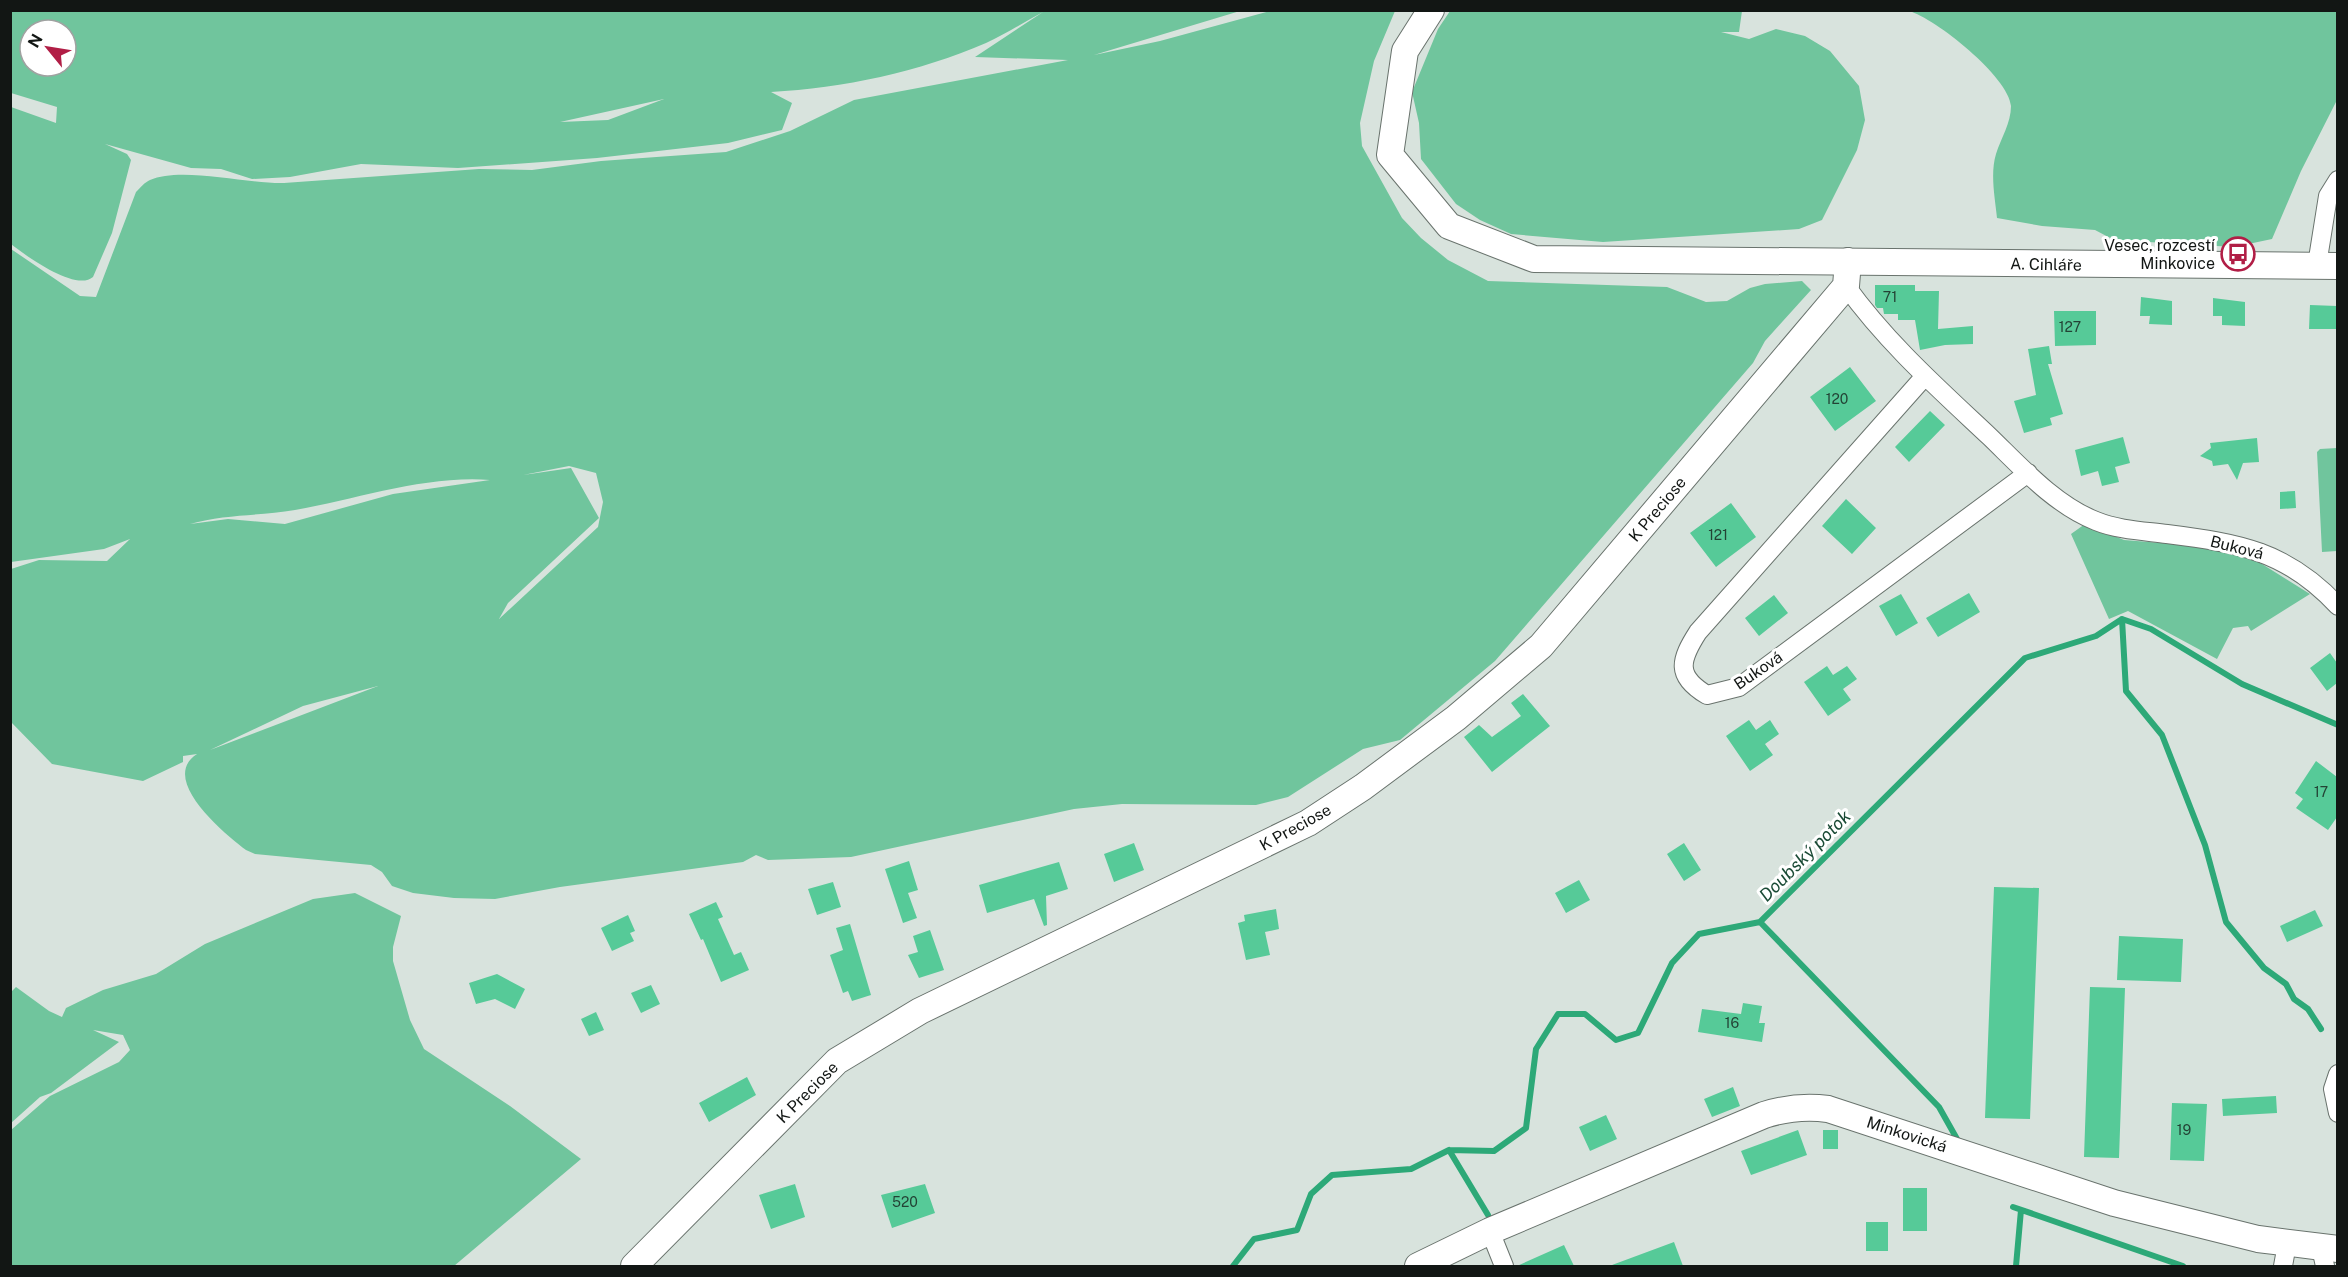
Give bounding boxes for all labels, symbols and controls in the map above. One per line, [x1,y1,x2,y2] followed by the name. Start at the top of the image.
[18,18,78,78] north arrow
[24,31,47,51] text: N
[2104,236,2216,273] place label: Vesec, rozcestí Minkovice
[2220,236,2256,272] bus stop icon: Vesec, rozcestí Minkovice
[2010,254,2082,275] street label: A. Cihláře
[1883,289,1897,305] house number: 71
[2059,319,2081,335] house number: 127
[1826,391,1848,407] house number: 120
[1625,473,1690,546] street label: K Preciose
[1708,527,1728,543] house number: 121
[2208,532,2266,563] street label: Buková
[1730,647,1786,693] street label: Buková
[2314,784,2328,800] house number: 17
[1256,800,1334,855] street label: K Preciose
[1755,805,1855,906] water label: Doubský potok
[1725,1015,1739,1031] house number: 16
[773,1058,842,1127] street label: K Preciose
[1864,1113,1949,1156] street label: Minkovická
[2177,1122,2191,1138] house number: 19
[892,1194,918,1210] house number: 520

